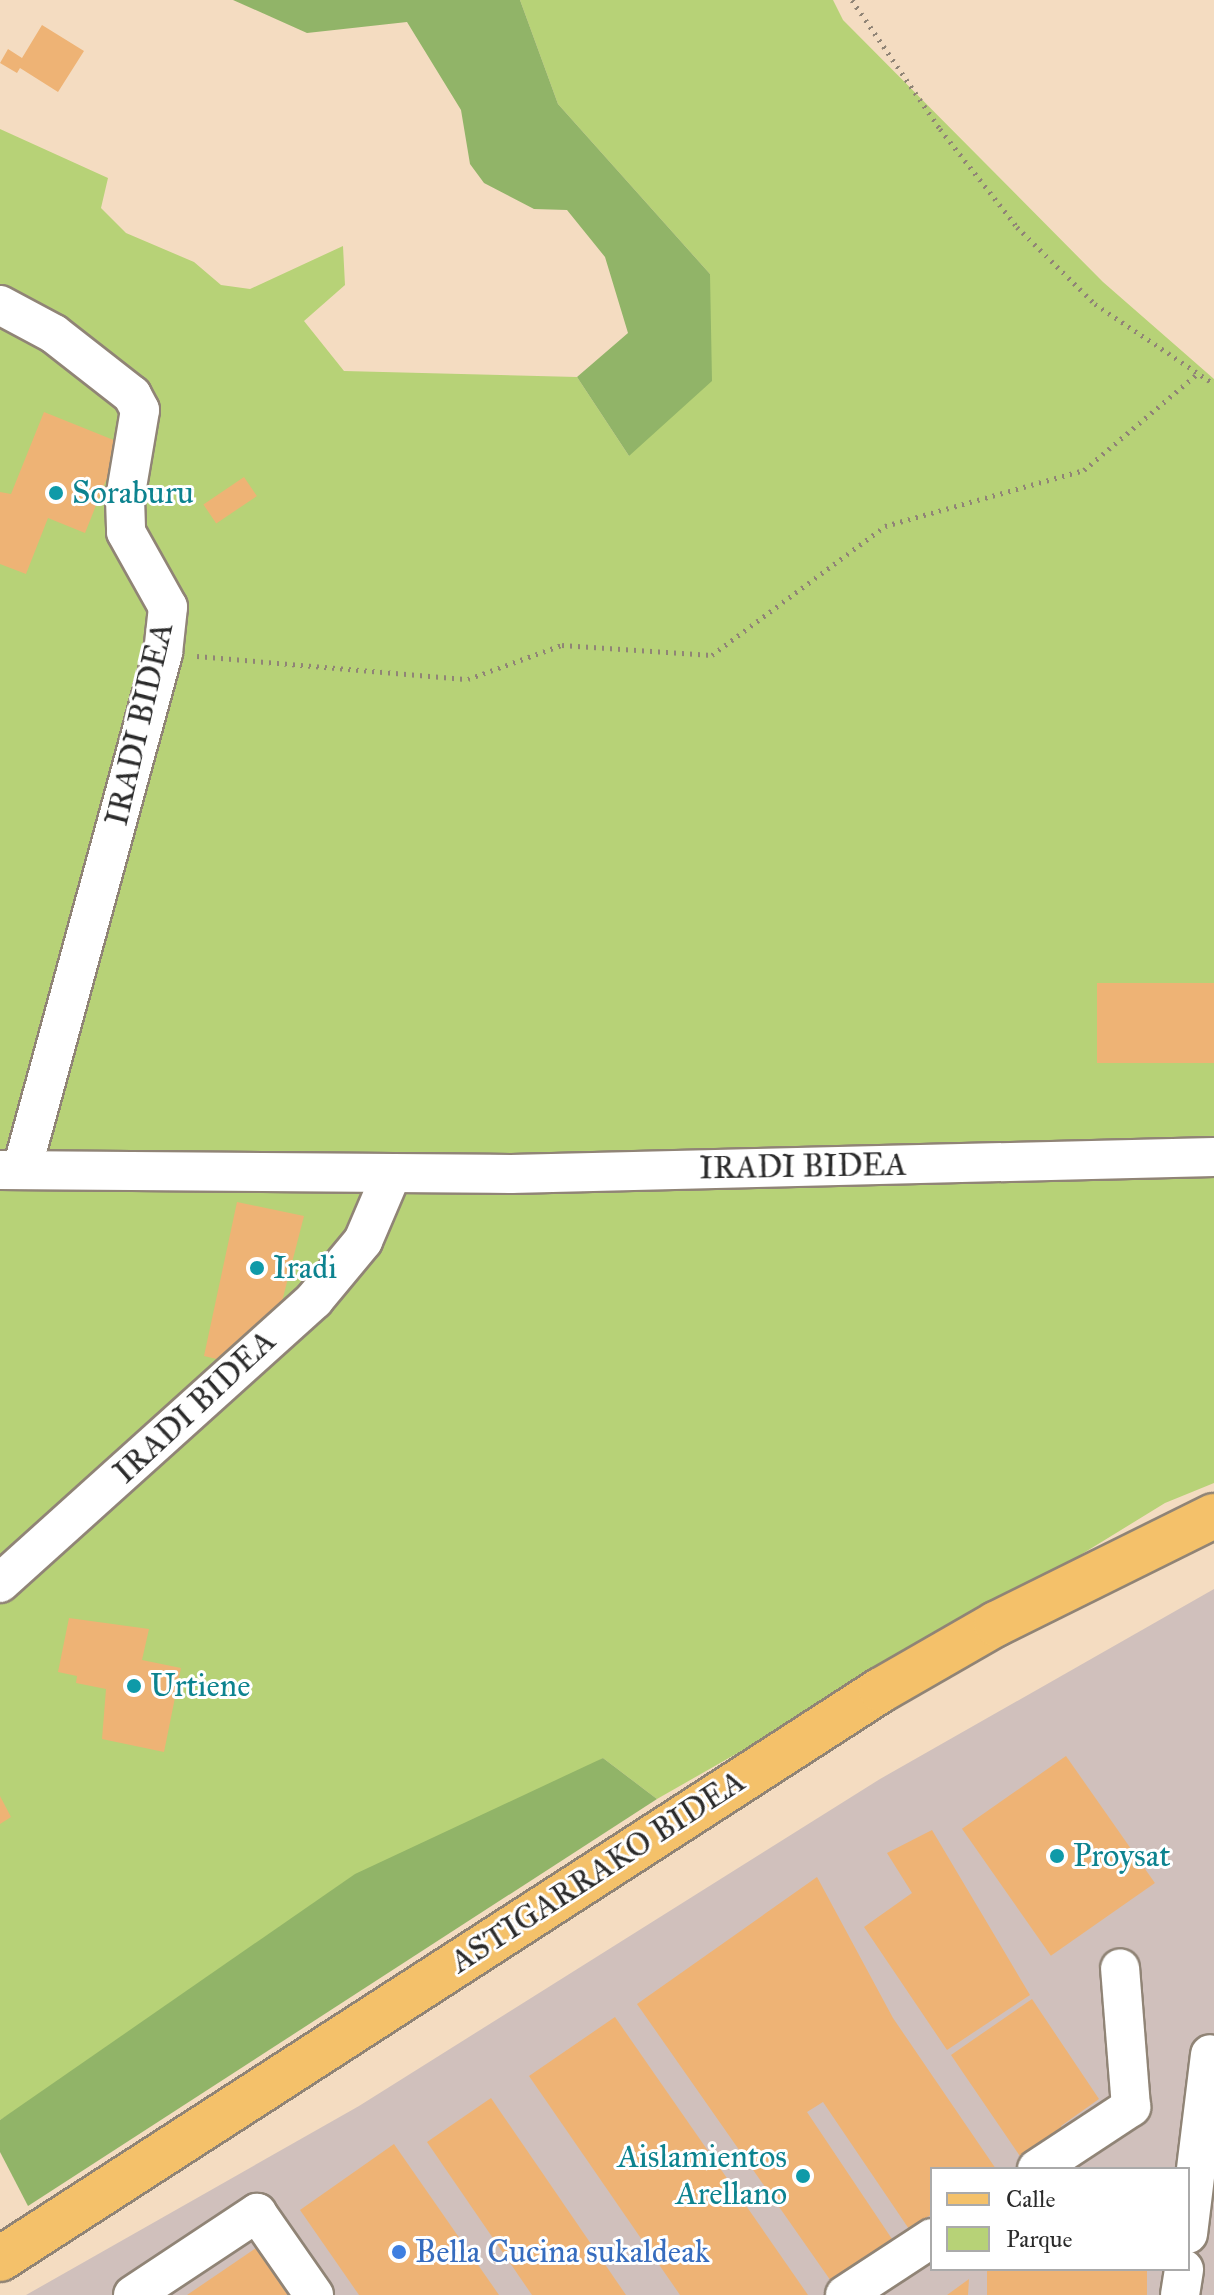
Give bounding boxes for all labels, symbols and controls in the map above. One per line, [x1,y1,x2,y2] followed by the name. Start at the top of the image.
[72,474,194,512] place label: Soraburu
[47,484,65,502] marker: Soraburu
[98,619,182,829] street label: IRADI BIDEA
[699,1146,907,1188] street label: IRADI BIDEA
[273,1249,337,1287] place label: Iradi
[248,1259,266,1277] marker: Iradi
[106,1322,284,1492] street label: IRADI BIDEA
[150,1667,250,1705] place label: Urtiene
[125,1677,143,1695] marker: Urtiene
[443,1762,753,1982] street label: ASTIGARRAKO BIDEA
[1073,1837,1171,1875] place label: Proysat
[1048,1847,1066,1865] marker: Proysat
[617,2139,787,2214] place label: Aislamientos Arellano
[794,2167,812,2185] marker: Aislamientos Arellano
[930,2167,1190,2271] legend
[1006,2184,1055,2214] text: Calle
[1006,2224,1073,2254] text: Parque
[415,2233,710,2271] place label: Bella Cucina sukaldeak
[390,2243,408,2261] marker: Bella Cucina sukaldeak

